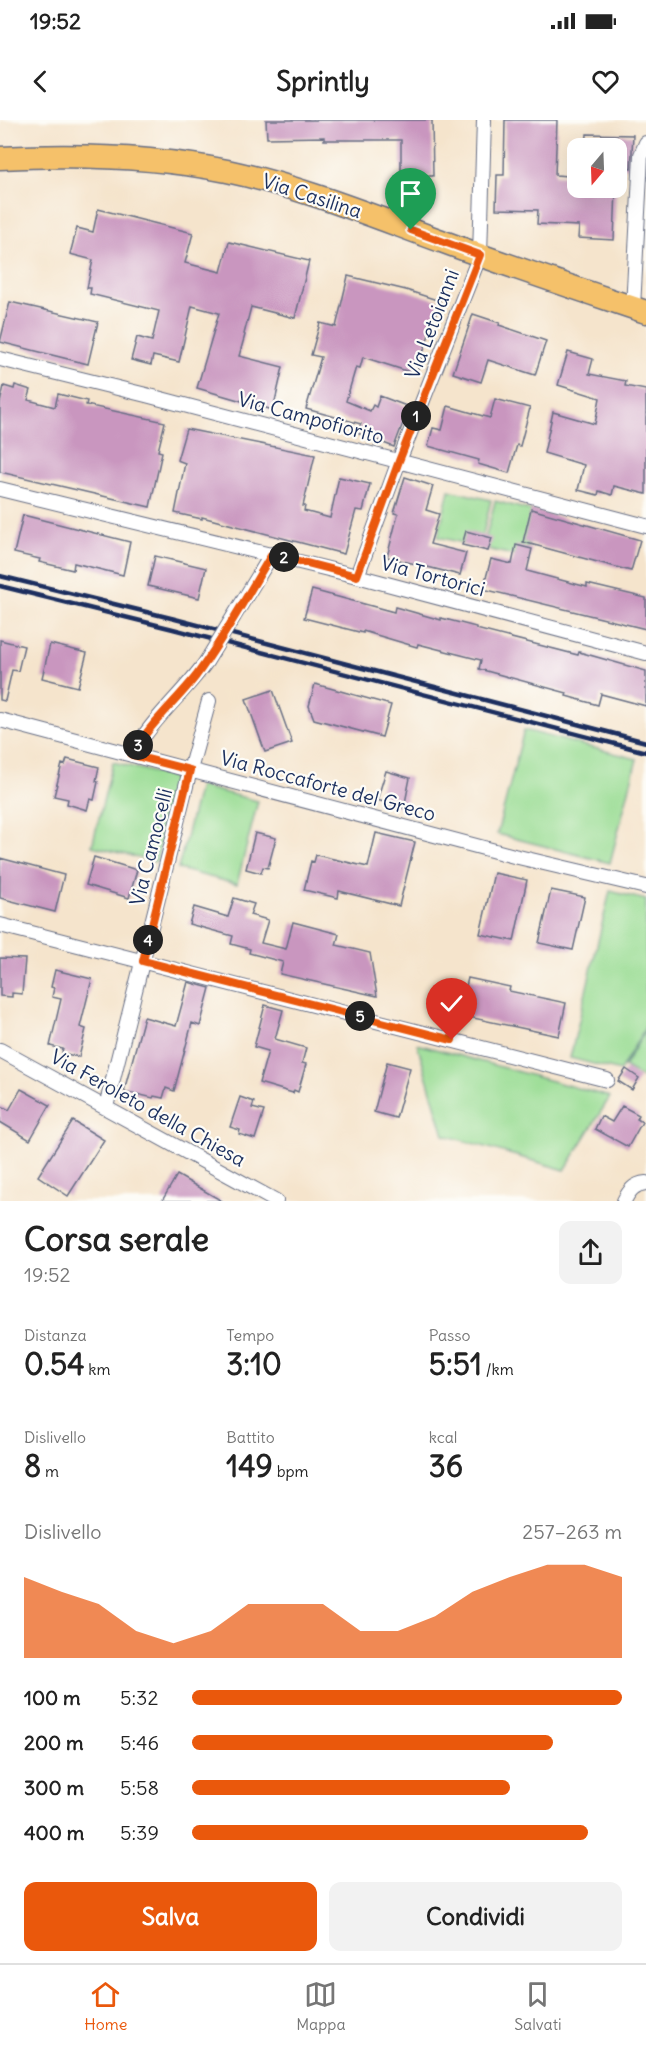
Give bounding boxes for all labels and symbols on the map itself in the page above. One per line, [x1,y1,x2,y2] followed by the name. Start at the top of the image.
[567,138,627,198] north arrow
[259,168,365,223] street label: Via Casilina
[385,168,436,230] pin
[399,265,464,382] street label: Via Letoianni
[235,386,387,449] street label: Via Campofiorito
[401,401,431,431] pin: 1
[269,542,299,572] pin: 2
[378,550,488,601] street label: Via Tortorici
[123,730,153,760] pin: 3
[218,745,439,826] street label: Via Roccaforte del Greco
[124,785,177,908] street label: Via Camocelli
[133,925,163,955] pin: 4
[426,978,477,1040] pin
[345,1001,375,1031] pin: 5
[46,1043,250,1172] street label: Via Feroleto della Chiesa

